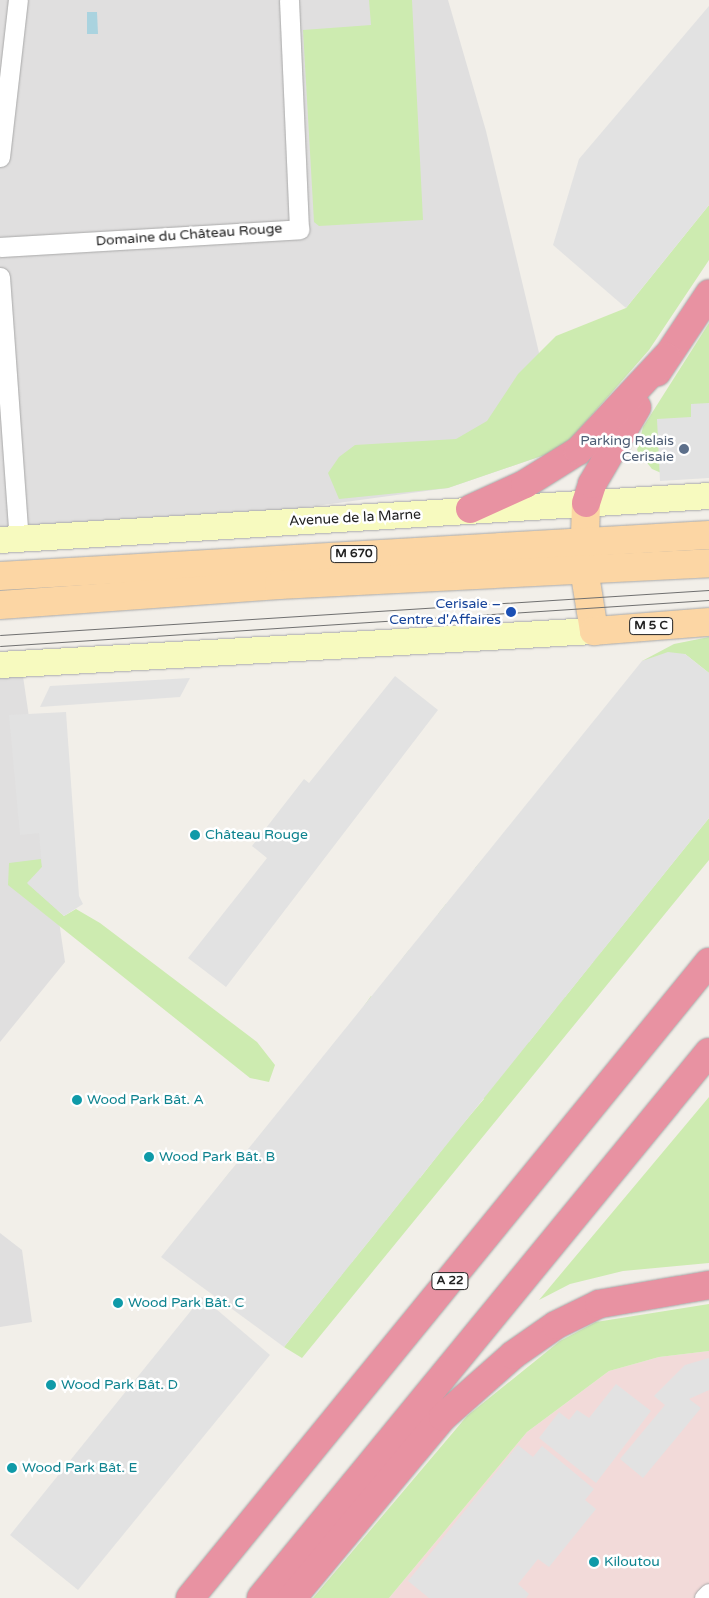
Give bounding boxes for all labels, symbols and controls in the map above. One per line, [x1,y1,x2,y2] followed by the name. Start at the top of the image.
[95,220,283,250] street label: Domaine du Château Rouge
[580,433,674,466] place label: Parking Relais Cerisaie
[678,443,690,455] marker: Parking Relais Cerisaie
[288,506,422,530] street label: Avenue de la Marne
[330,544,378,564] road number: M 670
[389,596,501,628] place label: Cerisaie – Centre d'Affaires
[505,606,517,618] marker: Cerisaie – Centre d'Affaires
[628,616,674,636] road number: M 5 C
[205,827,308,843] place label: Château Rouge
[189,829,201,841] marker: Château Rouge
[87,1092,204,1108] place label: Wood Park Bât. A
[71,1094,83,1106] marker: Wood Park Bât. A
[159,1149,275,1165] place label: Wood Park Bât. B
[143,1151,155,1163] marker: Wood Park Bât. B
[431,1272,469,1290] road number: A 22
[128,1295,244,1311] place label: Wood Park Bât. C
[112,1297,124,1309] marker: Wood Park Bât. C
[61,1377,178,1393] place label: Wood Park Bât. D
[45,1379,57,1391] marker: Wood Park Bât. D
[22,1460,138,1476] place label: Wood Park Bât. E
[6,1462,18,1474] marker: Wood Park Bât. E
[604,1554,660,1570] place label: Kiloutou
[588,1556,600,1568] marker: Kiloutou

